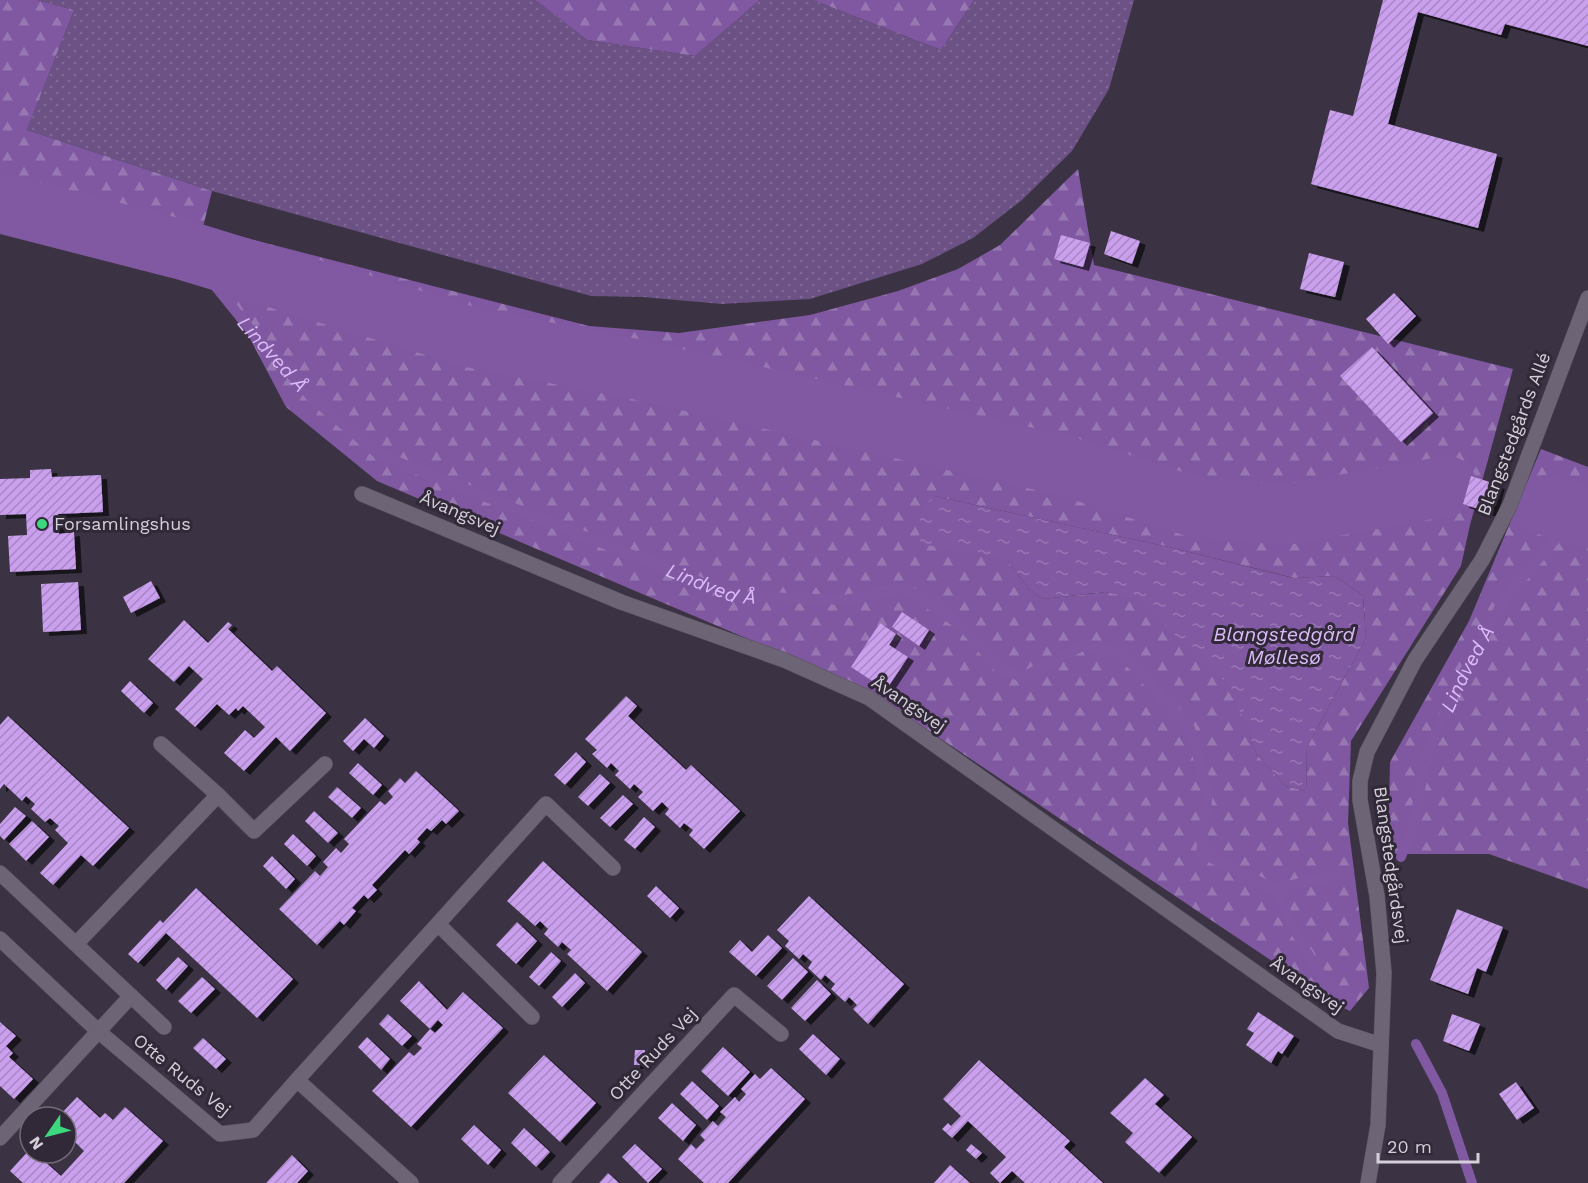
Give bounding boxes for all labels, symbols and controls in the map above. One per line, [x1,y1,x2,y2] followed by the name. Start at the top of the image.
[232,311,313,397] water label: Lindved Å
[1473,349,1554,518] street label: Blangstedgårds Allé
[417,486,503,539] street label: Åvangsvej
[54,513,191,534] place label: Forsamlingshus
[35,517,49,531] marker: Forsamlingshus
[663,558,757,609] water label: Lindved Å
[1435,621,1499,716] water label: Lindved Å
[1213,622,1355,669] water label: Blangstedgård Møllesø
[868,671,950,736] street label: Åvangsvej
[1370,785,1413,945] street label: Blangstedgårdsvej
[1266,952,1348,1018] street label: Åvangsvej
[604,1003,701,1104] street label: Otte Ruds Vej
[129,1029,235,1120] street label: Otte Ruds Vej
[18,1105,78,1165] north arrow
[1378,1126,1478,1164] scale bar
[25,1133,47,1154] text: N
[1387,1136,1432,1157] text: 20 m

